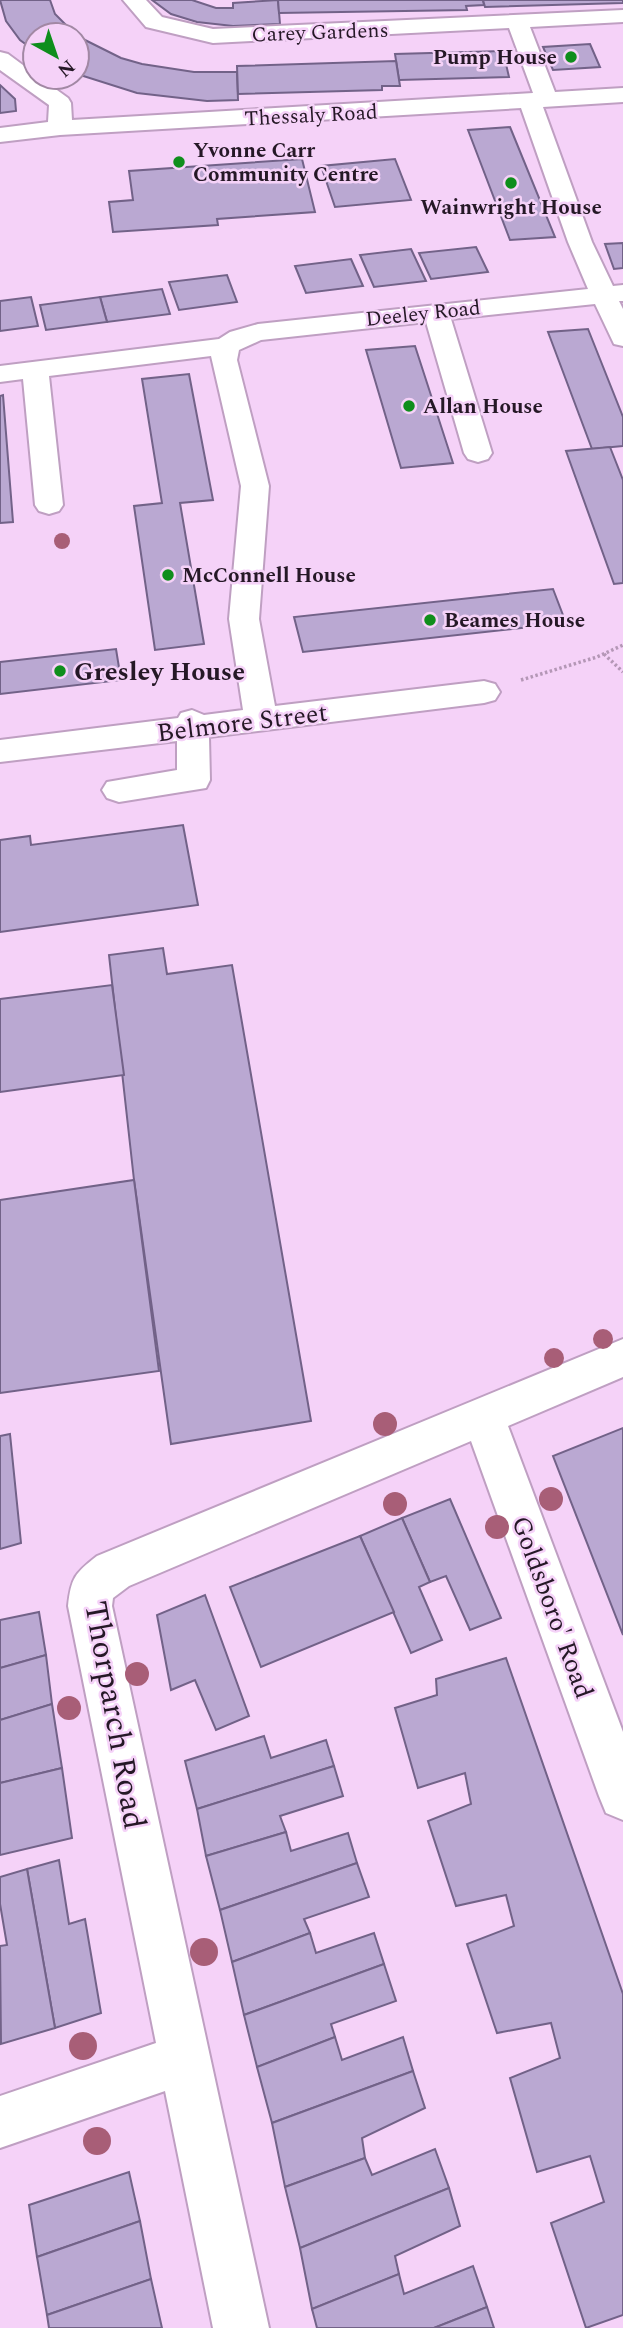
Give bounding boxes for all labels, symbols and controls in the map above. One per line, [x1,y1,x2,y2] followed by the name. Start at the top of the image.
[251,15,389,51] street label: Carey Gardens
[21,21,91,91] north arrow
[433,42,557,74] place label: Pump House
[563,49,579,65] marker: Pump House
[51,52,81,84] text: N
[244,97,379,135] street label: Thessaly Road
[193,135,379,191] place label: Yvonne Carr Community Centre
[171,154,187,170] marker: Yvonne Carr Community Centre
[503,175,519,191] marker: Wainwright House
[420,192,602,224] place label: Wainwright House
[364,292,482,336] street label: Deeley Road
[423,391,543,423] place label: Allan House
[401,398,417,414] marker: Allan House
[182,560,356,592] place label: McConnell House
[160,567,176,583] marker: McConnell House
[444,605,585,637] place label: Beames House
[422,612,438,628] marker: Beames House
[74,652,245,692] place label: Gresley House
[52,663,68,679] marker: Gresley House
[155,693,330,753] street label: Belmore Street
[500,1510,604,1704] street label: Goldsboro' Road
[70,1597,159,1833] street label: Thorparch Road

